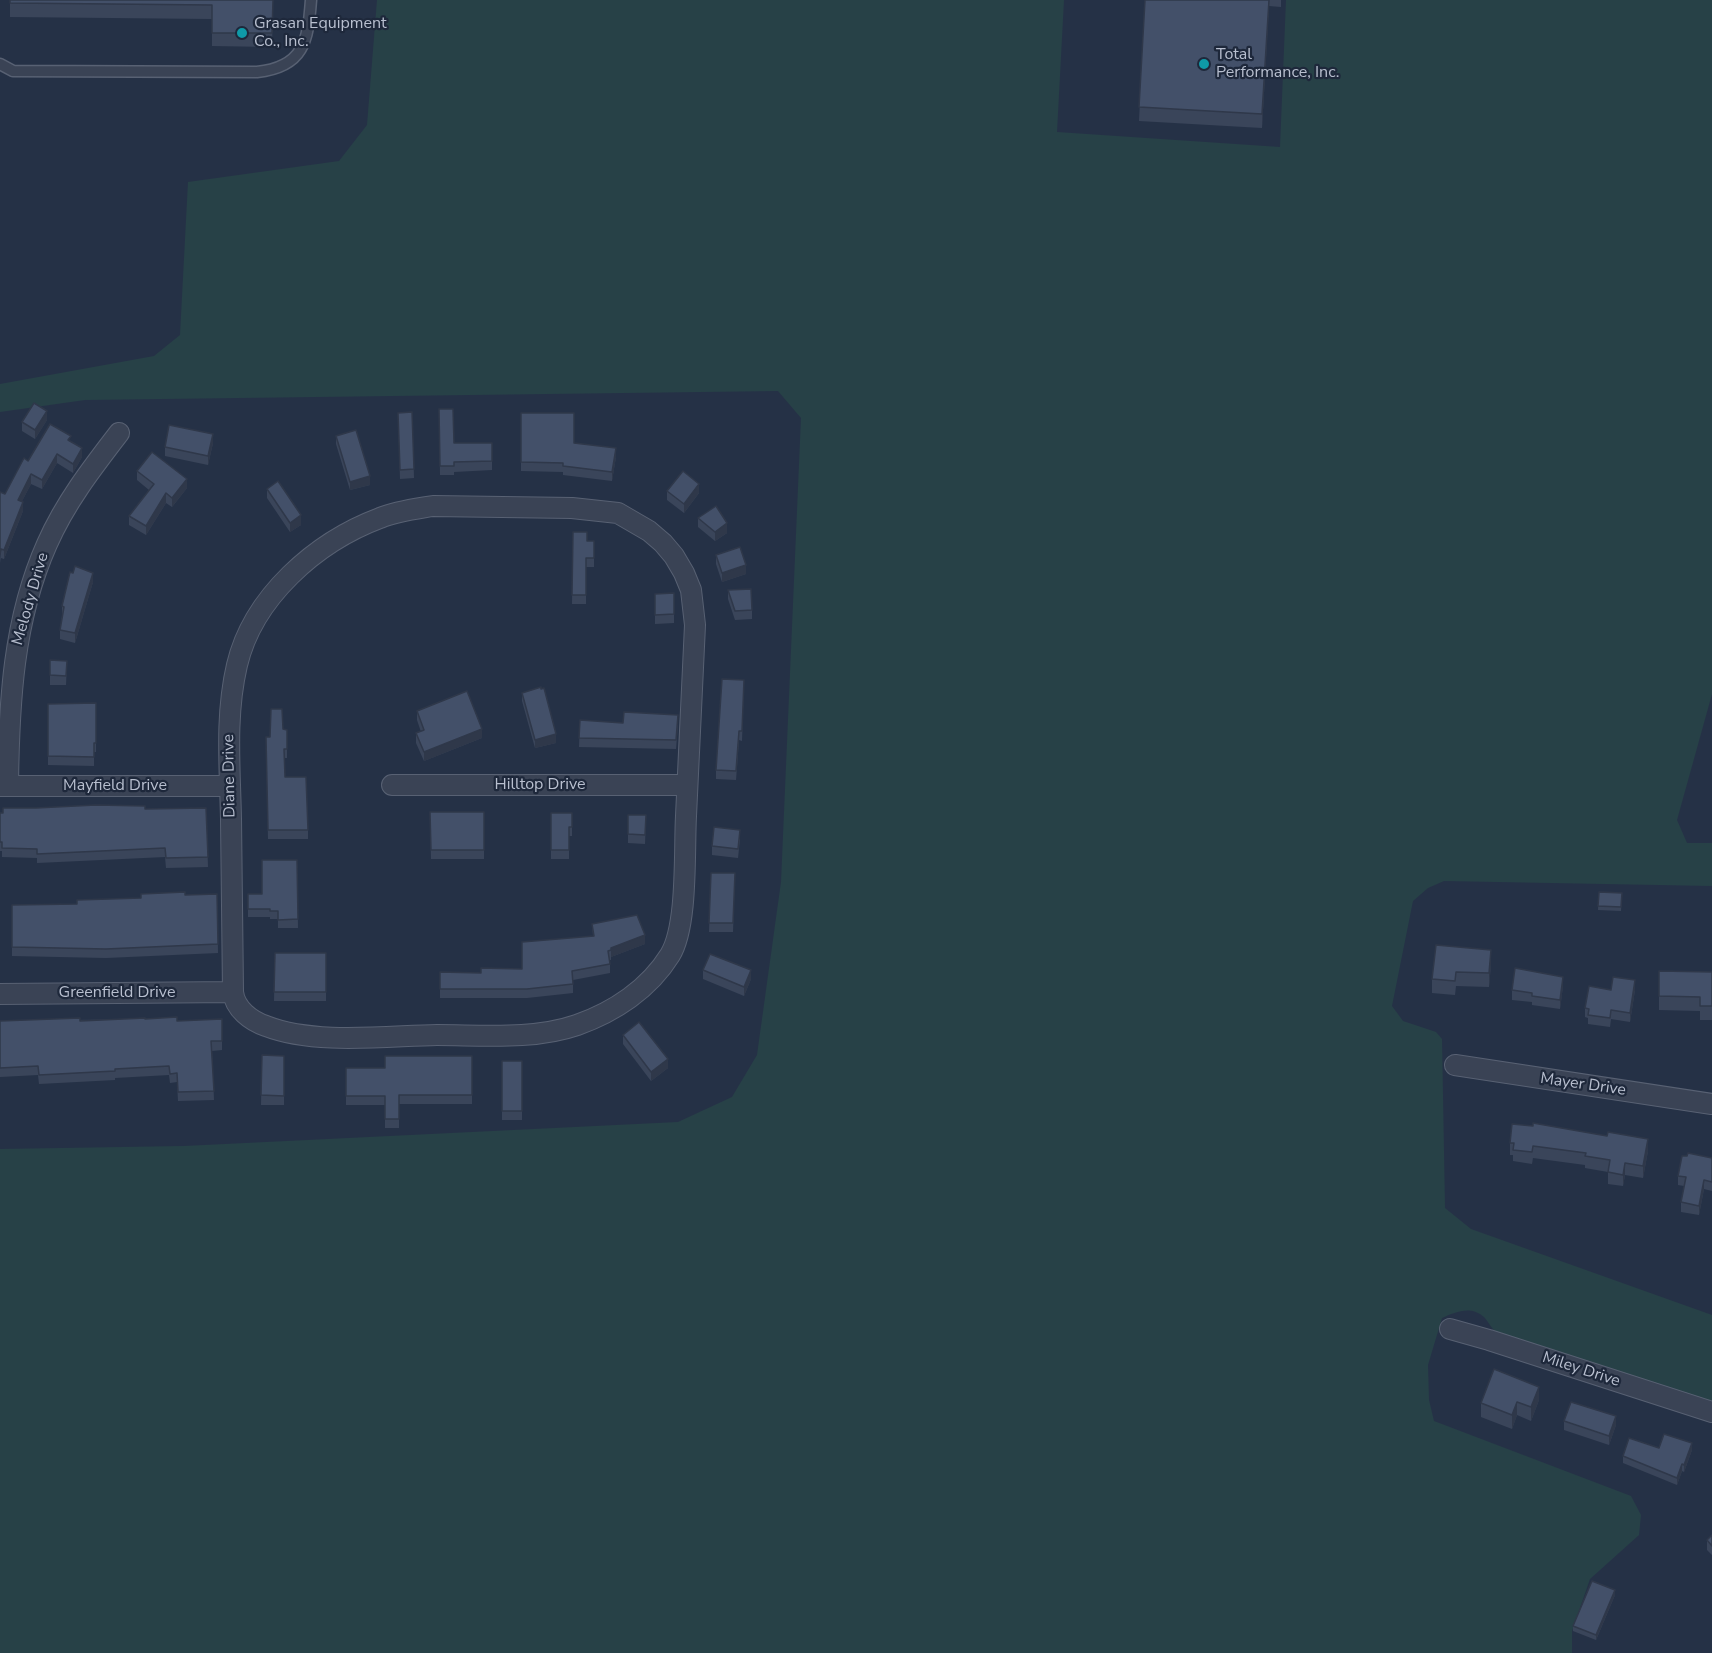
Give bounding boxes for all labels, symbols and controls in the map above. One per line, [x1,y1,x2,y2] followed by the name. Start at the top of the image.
[254,14,387,52] place label: Grasan Equipment Co., Inc.
[235,26,249,40] marker: Grasan Equipment Co., Inc.
[1216,45,1339,83] place label: Total Performance, Inc.
[1197,57,1211,71] marker: Total Performance, Inc.
[9,551,53,647] street label: Melody Drive
[220,734,240,818] street label: Diane Drive
[494,775,586,795] street label: Hilltop Drive
[63,776,167,796] street label: Mayfield Drive
[59,983,175,1003] street label: Greenfield Drive
[1539,1069,1627,1101] street label: Mayer Drive
[1540,1348,1622,1392] street label: Miley Drive

